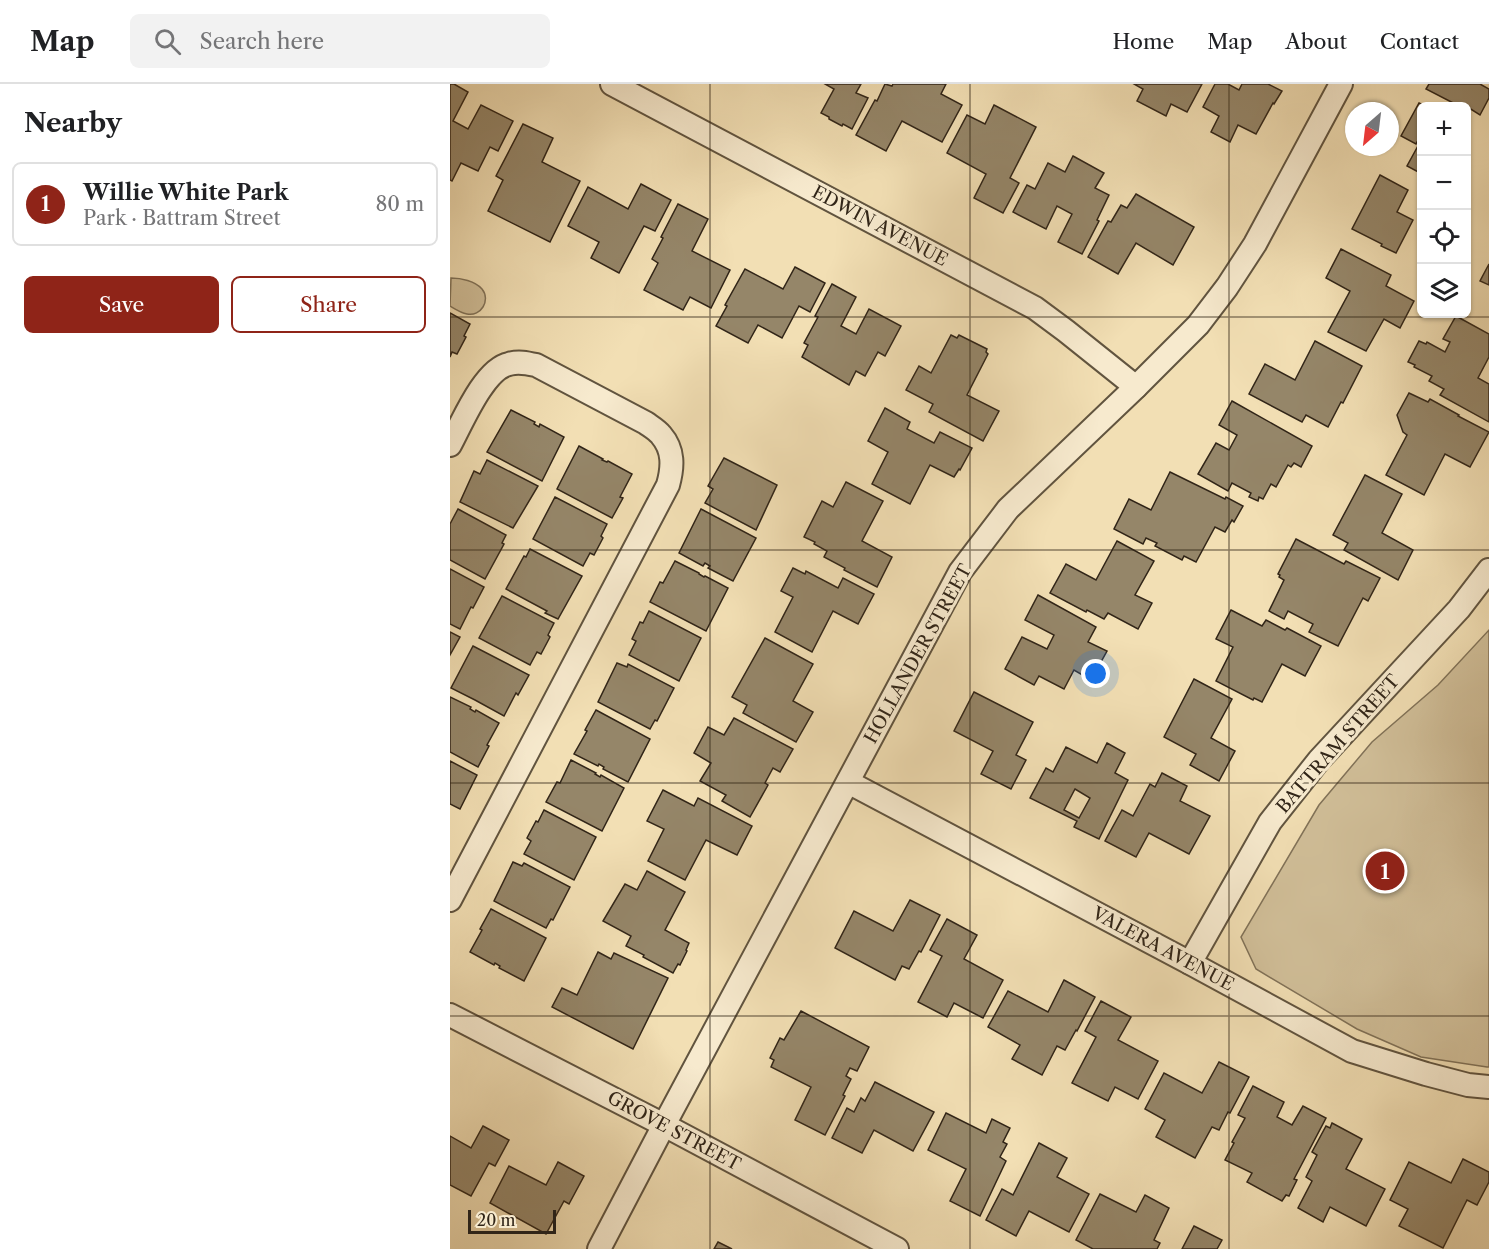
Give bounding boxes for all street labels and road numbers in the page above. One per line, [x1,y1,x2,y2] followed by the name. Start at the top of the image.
[809,181,951,271] street label: EDWIN AVENUE
[860,560,977,747] street label: HOLLANDER STREET
[1272,670,1404,818] street label: BATTRAM STREET
[1087,902,1238,996] street label: VALERA AVENUE
[604,1087,745,1176] street label: GROVE STREET

